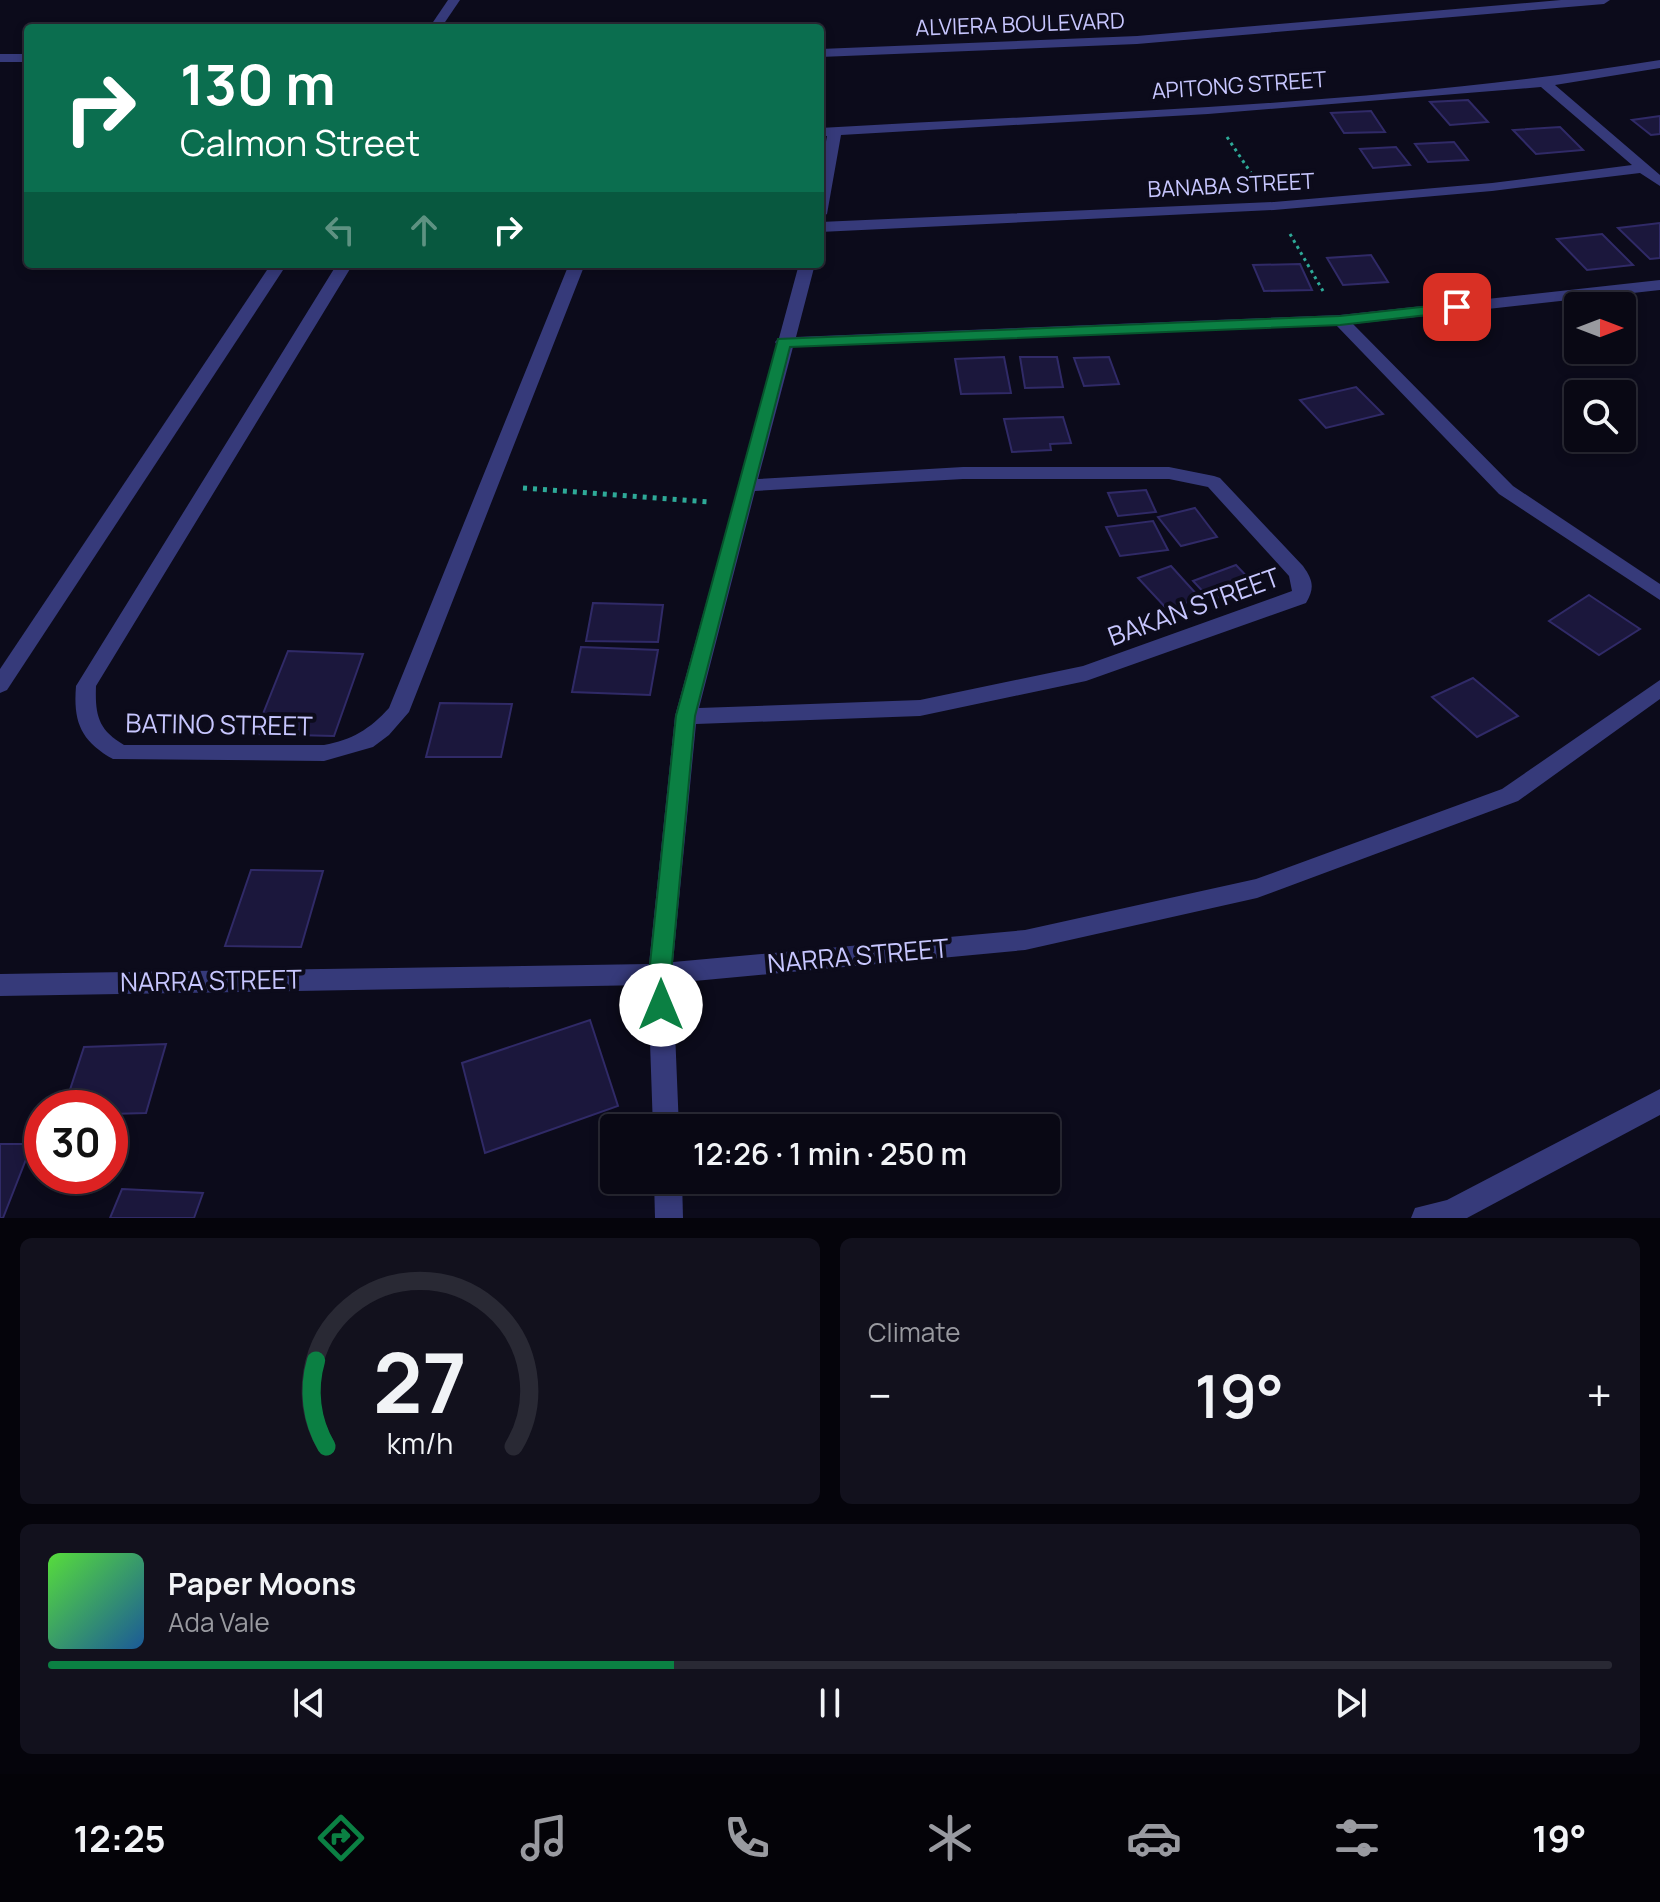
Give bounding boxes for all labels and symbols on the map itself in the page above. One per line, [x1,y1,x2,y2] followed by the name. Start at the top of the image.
[915,5,1125,43] street label: ALVIERA BOULEVARD
[1151,64,1327,106] street label: APITONG STREET
[1147,166,1315,204] street label: BANABA STREET
[1423,273,1491,341] pin
[1564,292,1636,364] north arrow
[1103,558,1285,654] street label: BAKAN STREET
[125,704,313,744] street label: BATINO STREET
[766,929,951,981] street label: NARRA STREET
[120,960,303,1000] street label: NARRA STREET
[619,963,703,1047] position arrow
[24,1090,128,1194] speed limit sign: 30

